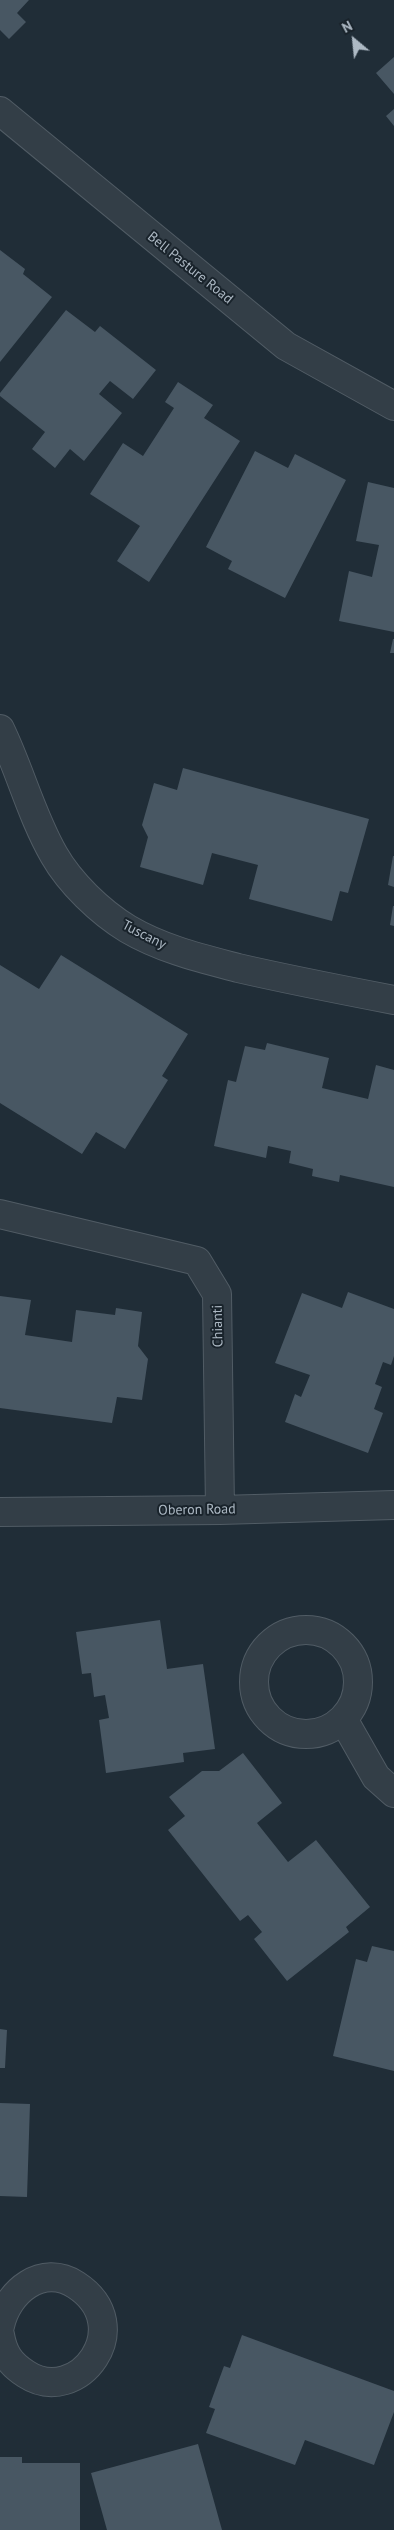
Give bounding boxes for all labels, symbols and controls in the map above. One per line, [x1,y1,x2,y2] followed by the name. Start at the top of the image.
[329,15,379,65] north arrow
[339,17,355,37] text: N
[144,228,236,308] street label: Bell Pasture Road
[119,917,169,953] street label: Tuscany
[209,1305,227,1347] street label: Chianti
[158,1501,236,1519] street label: Oberon Road

